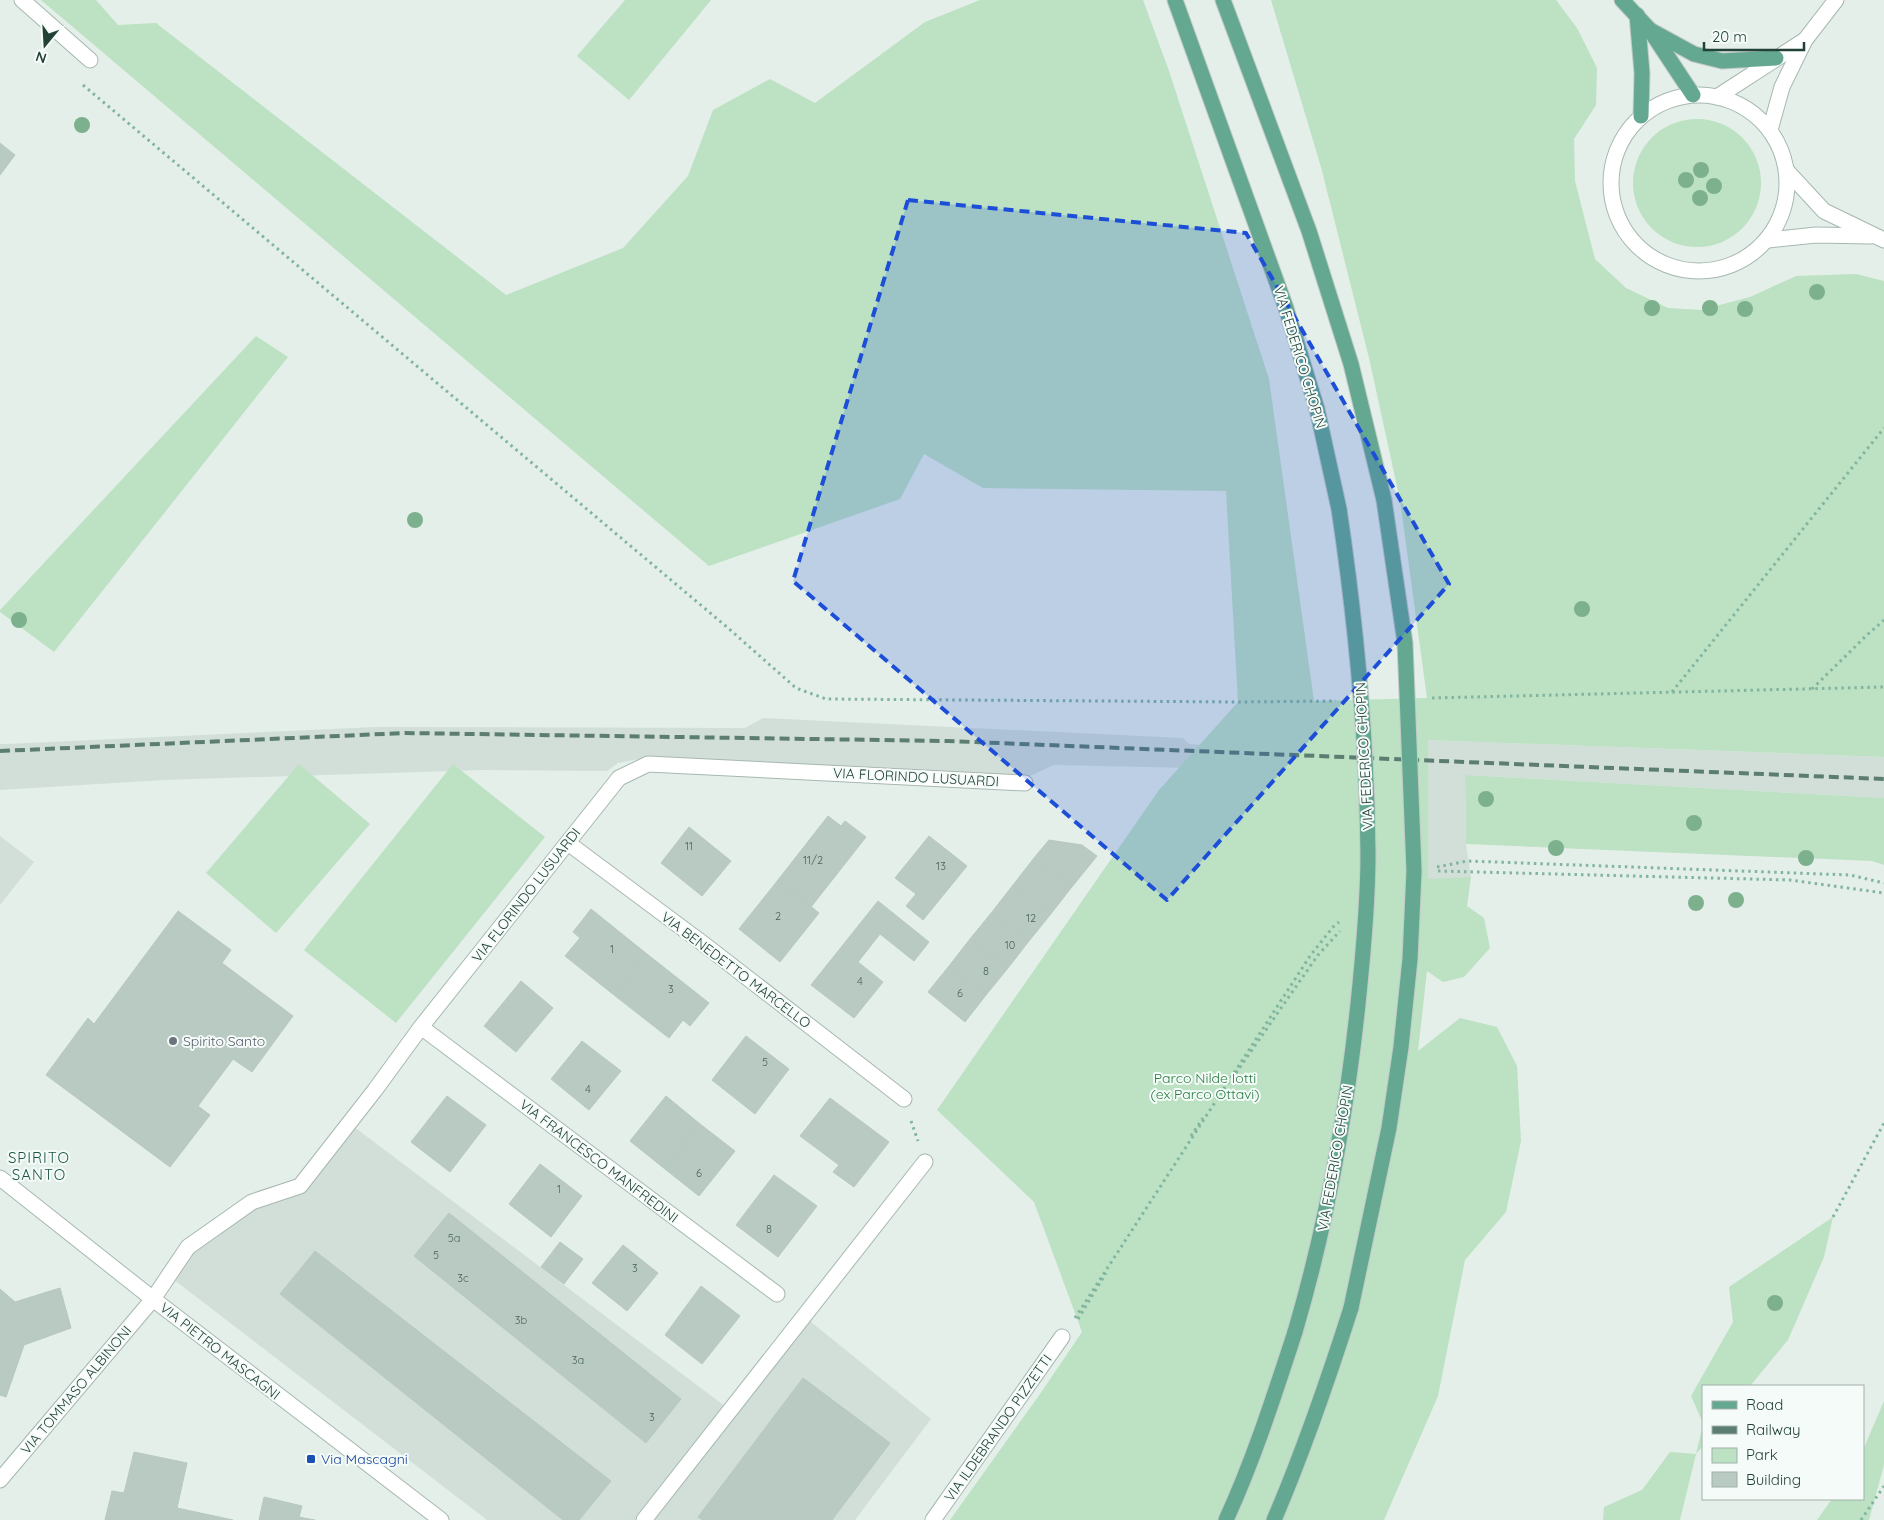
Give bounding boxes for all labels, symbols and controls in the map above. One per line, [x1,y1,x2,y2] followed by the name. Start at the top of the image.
[20,20,70,70] north arrow
[1704,20,1804,52] scale bar
[1712,27,1747,46] text: 20 m
[33,47,49,68] text: N
[1270,284,1330,430] street label: VIA FEDERICO CHOPIN
[1351,682,1377,830] street label: VIA FEDERICO CHOPIN
[833,764,999,790] street label: VIA FLORINDO LUSUARDI
[468,824,584,966] street label: VIA FLORINDO LUSUARDI
[685,839,693,853] house number: 11
[803,853,823,867] house number: 11/2
[936,859,946,873] house number: 13
[658,908,815,1032] street label: VIA BENEDETTO MARCELLO
[775,909,781,923] house number: 2
[1026,911,1036,925] house number: 12
[1005,938,1015,952] house number: 10
[610,942,614,956] house number: 1
[983,964,989,978] house number: 8
[857,974,863,988] house number: 4
[668,982,674,996] house number: 3
[957,986,963,1000] house number: 6
[183,1032,265,1050] place label: Spirito Santo
[167,1035,179,1047] marker: Spirito Santo
[762,1055,768,1069] house number: 5
[1150,1069,1260,1103] park label: Parco Nilde Iotti (ex Parco Ottavi)
[585,1082,591,1096] house number: 4
[1313,1083,1357,1233] street label: VIA FEDERICO CHOPIN
[516,1095,682,1227] street label: VIA FRANCESCO MANFREDINI
[8,1148,70,1184] district label: SPIRITO SANTO
[696,1166,702,1180] house number: 6
[557,1182,561,1196] house number: 1
[766,1222,772,1236] house number: 8
[448,1231,460,1245] house number: 5a
[433,1248,439,1262] house number: 5
[632,1261,638,1275] house number: 3
[457,1271,469,1285] house number: 3c
[156,1298,284,1404] street label: VIA PIETRO MASCAGNI
[515,1313,528,1327] house number: 3b
[17,1322,135,1458] street label: VIA TOMMASO ALBINONI
[940,1351,1056,1505] street label: VIA ILDEBRANDO PIZZETTI
[572,1353,584,1367] house number: 3a
[1702,1385,1864,1500] legend
[1746,1395,1783,1414] text: Road
[649,1410,655,1424] house number: 3
[1746,1420,1801,1439] text: Railway
[1746,1445,1778,1464] text: Park
[321,1450,408,1468] place label: Via Mascagni
[305,1453,317,1465] marker: Via Mascagni
[1746,1470,1801,1489] text: Building

